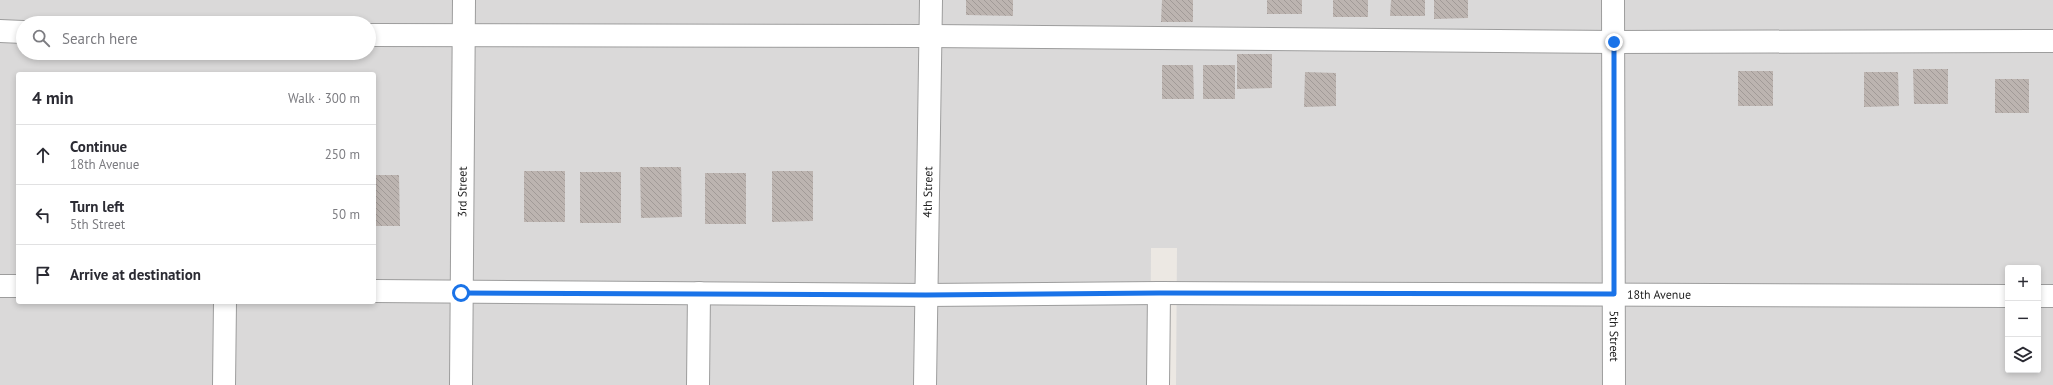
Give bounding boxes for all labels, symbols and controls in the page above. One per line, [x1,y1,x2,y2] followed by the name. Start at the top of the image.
[16,16,376,60] search box
[30,27,52,49] icon: search
[62,29,138,48] text: Search here
[1605,33,1623,51] route end
[32,87,73,109] text: 4 min
[288,90,360,107] text: Walk · 300 m
[70,137,127,156] text: Continue
[32,144,54,166] icon: ahead
[325,146,360,163] text: 250 m
[70,156,139,173] text: 18th Avenue
[454,166,470,218] street label: 3rd Street
[920,166,935,218] street label: 4th Street
[70,197,124,216] text: Turn left
[32,204,54,226] icon: left
[332,206,360,223] text: 50 m
[70,216,125,233] text: 5th Street
[32,264,54,286] icon: arrive
[70,265,201,284] text: Arrive at destination
[2005,265,2041,373] map controls
[2005,265,2041,301] button: +
[452,284,470,302] route start
[1627,287,1691,302] street label: 18th Avenue
[2005,301,2041,337] button: −
[1607,310,1622,362] street label: 5th Street
[2005,337,2041,373] button: layers

